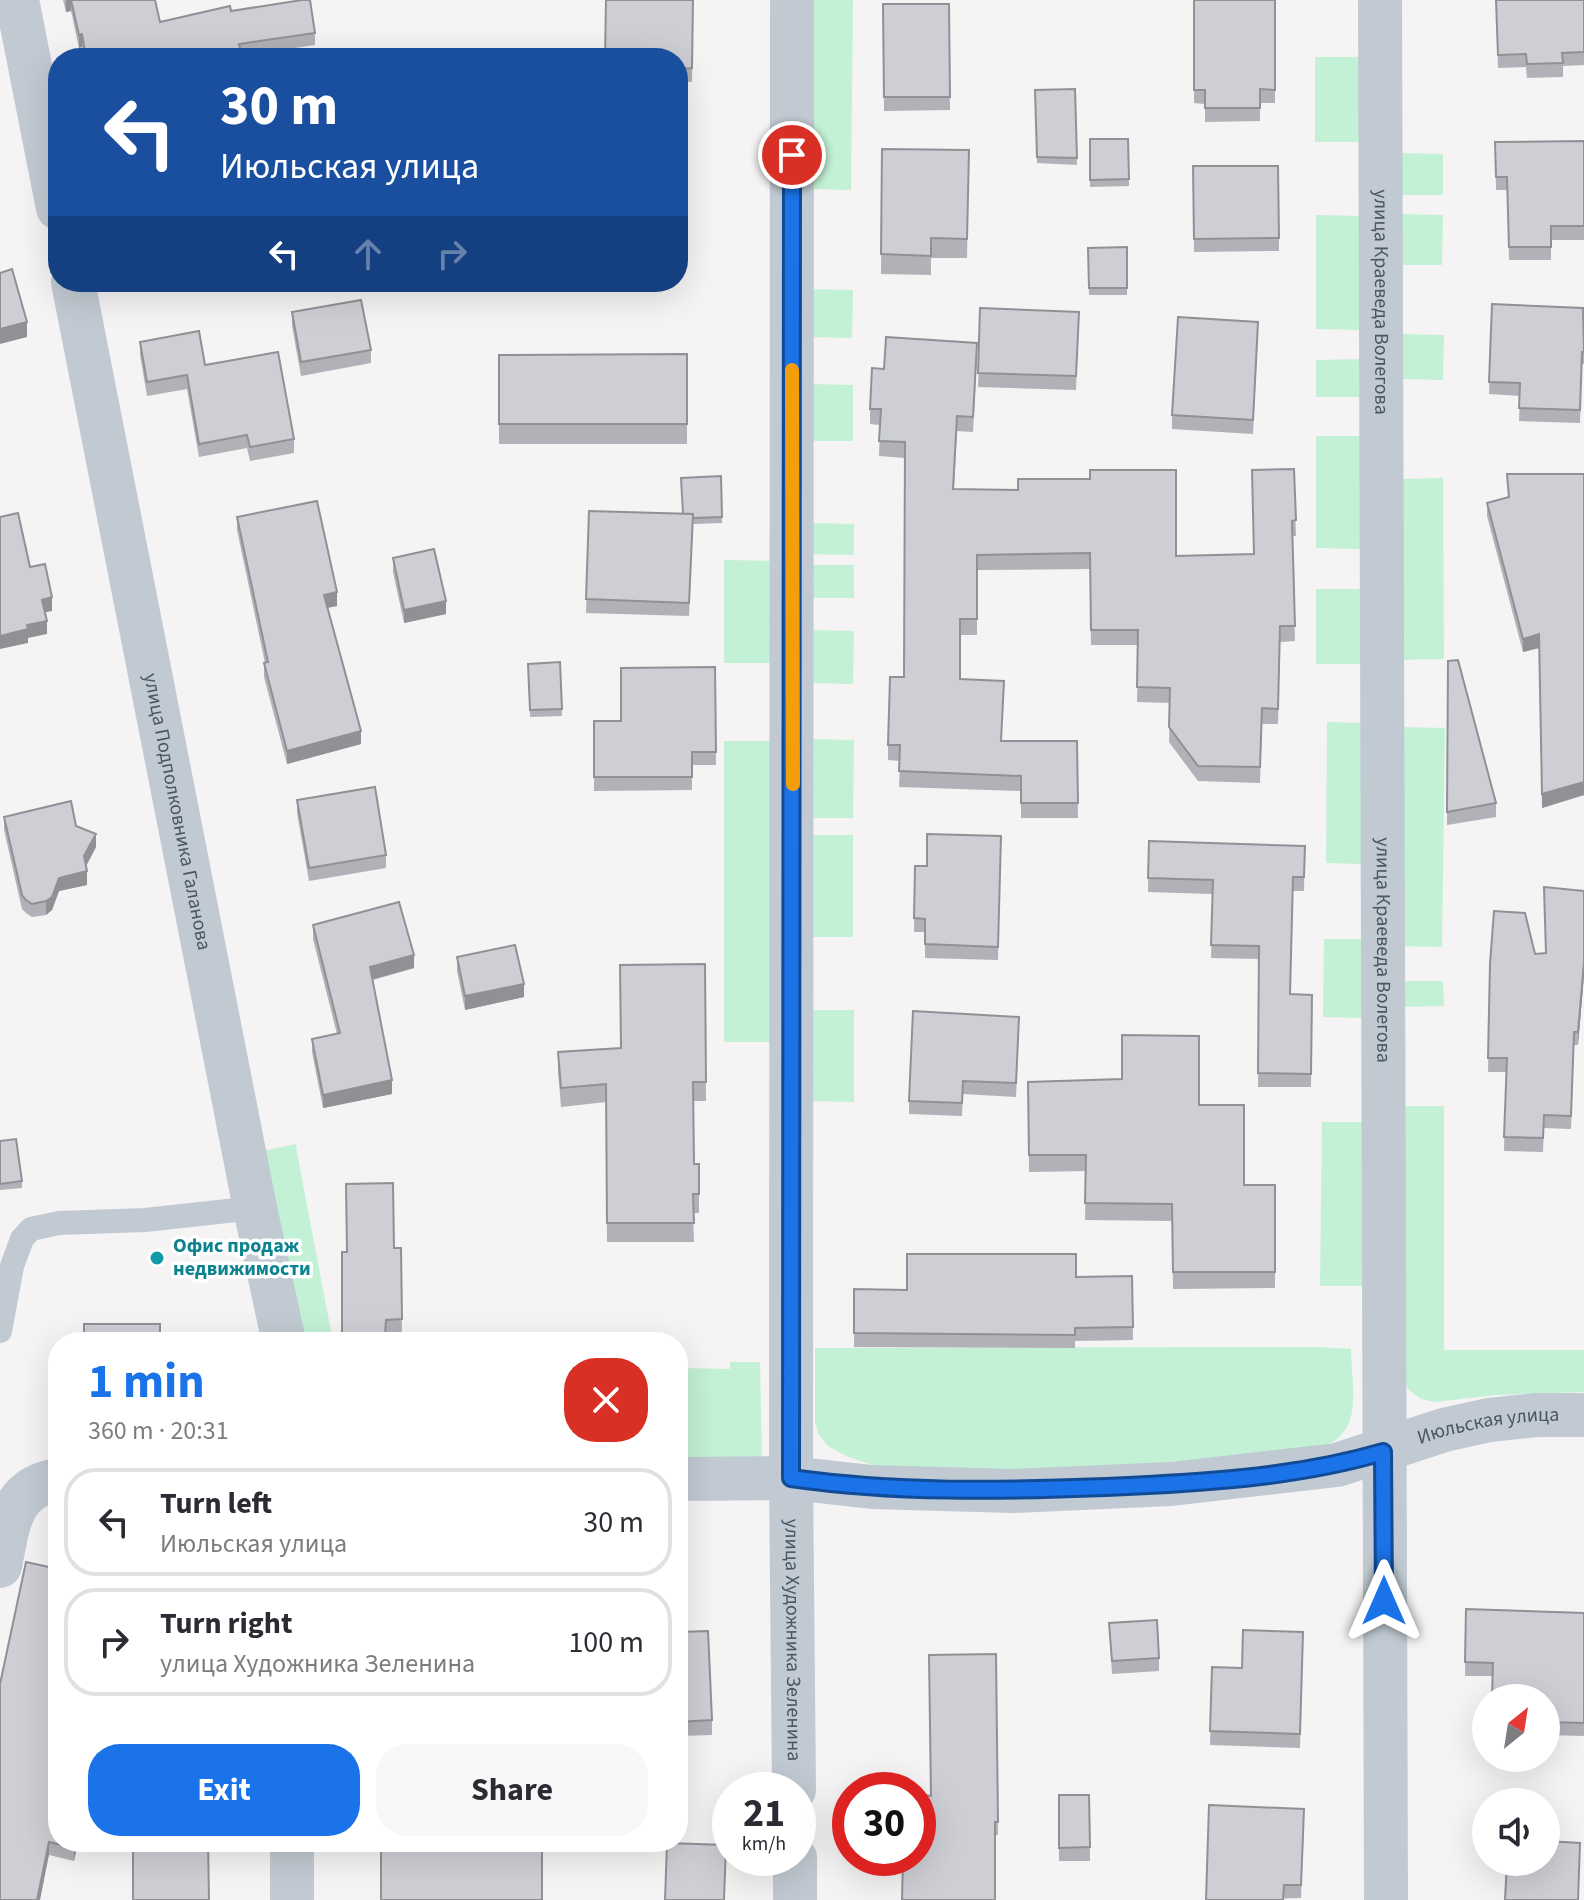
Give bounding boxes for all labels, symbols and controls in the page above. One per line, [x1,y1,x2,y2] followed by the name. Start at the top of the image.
[220,67,338,146] text: 30 m
[88,80,192,184] icon: left
[758,121,826,189] pin
[770,133,814,177] icon: arrive
[220,141,479,192] text: Июльская улица
[1367,189,1395,415] street label: улица Краеведа Волегова
[262,232,306,276] icon: left
[346,232,390,276] icon: ahead
[430,232,474,276] icon: right
[136,671,218,953] street label: улица Подполковника Галанова
[1369,837,1397,1063] street label: улица Краеведа Волегова
[173,1232,311,1283] place label: Офис продаж недвижимости
[148,1249,166,1267] marker: Офис продаж недвижимости
[88,1348,205,1416] text: 1 min
[564,1358,648,1442] button: close
[1414,1401,1559,1452] street label: Июльская улица
[88,1412,229,1449] text: 360 m · 20:31
[160,1482,272,1525] text: Turn left
[92,1500,136,1544] icon: left
[583,1501,644,1544] text: 30 m
[777,1519,808,1761] street label: улица Художника Зеленина
[160,1525,347,1562] text: Июльская улица
[1342,1559,1426,1643] position arrow
[160,1602,292,1645] text: Turn right
[92,1620,136,1664] icon: right
[568,1621,644,1664] text: 100 m
[160,1645,475,1682] text: улица Художника Зеленина
[1472,1684,1560,1772] north arrow
[1472,1684,1560,1876] map controls
[88,1744,360,1836] button: Exit
[376,1744,648,1836] button: Share
[832,1772,936,1876] speed limit sign: 30
[743,1785,785,1842] text: 21
[1472,1788,1560,1876] button: sound
[742,1830,786,1858] text: km/h

